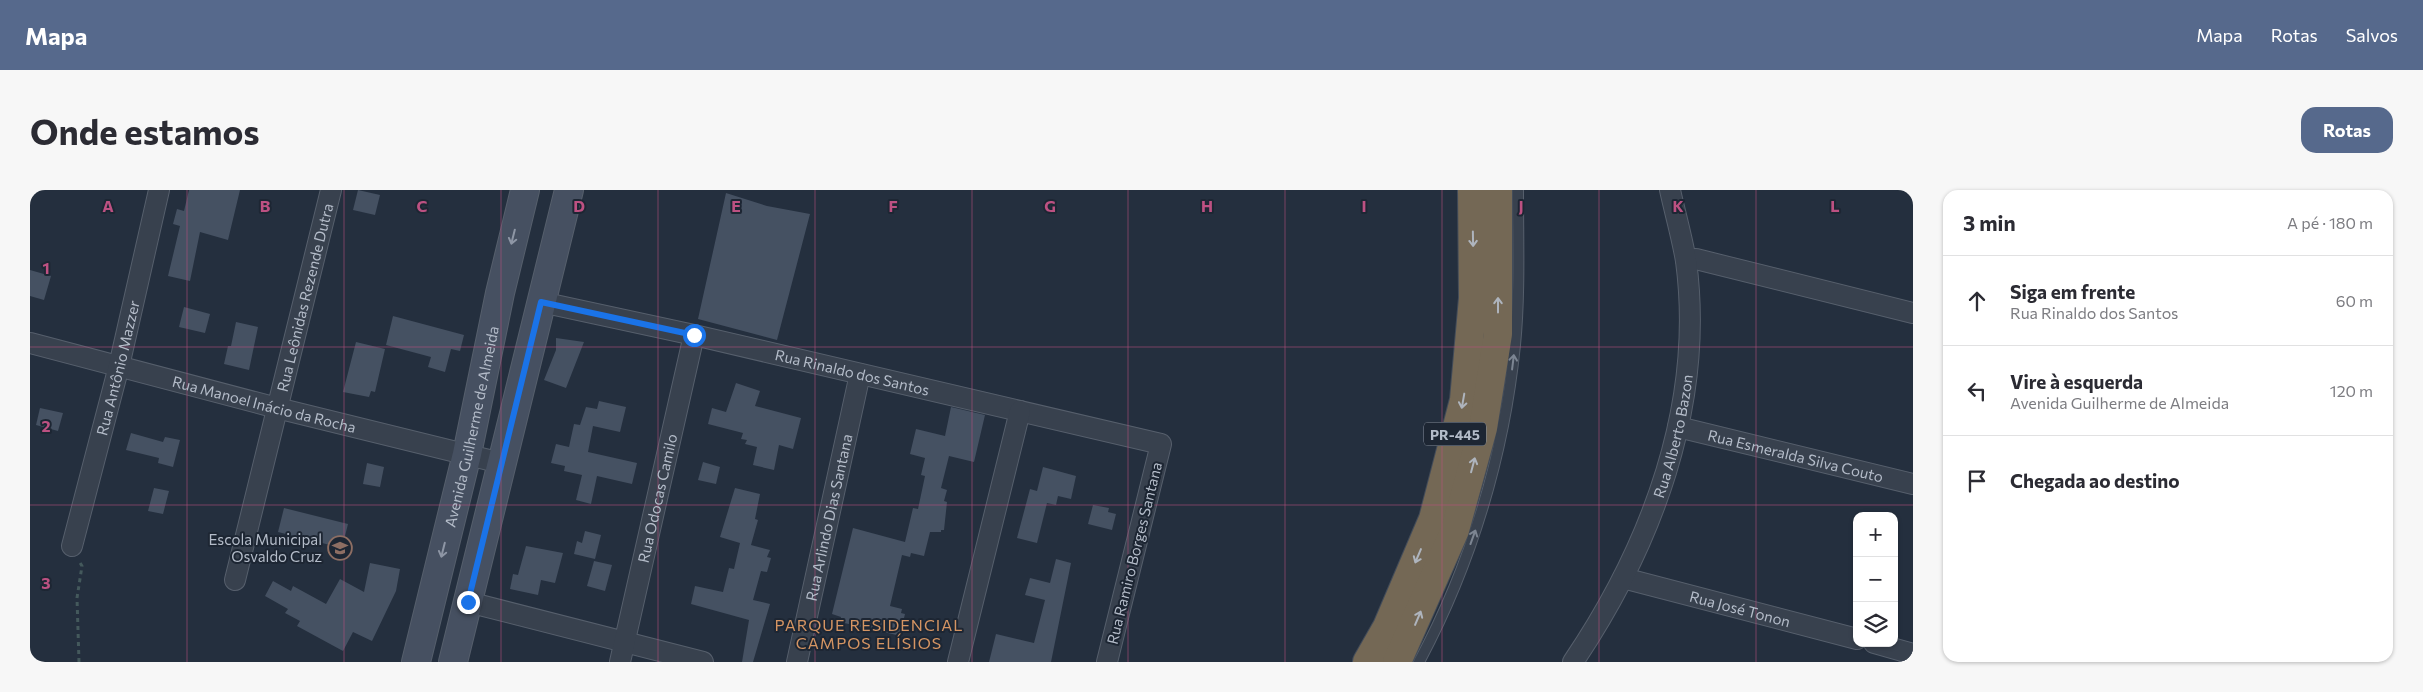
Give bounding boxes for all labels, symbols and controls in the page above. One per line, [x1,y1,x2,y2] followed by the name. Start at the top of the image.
[25,21,87,50] text: Mapa
[2196,24,2243,46] text: Mapa
[2271,24,2318,46] text: Rotas
[2346,24,2398,46] text: Salvos
[2301,107,2393,153] button: Rotas
[30,109,260,152] text: Onde estamos
[102,196,114,215] text: A
[260,196,271,215] text: B
[417,196,428,215] text: C
[573,196,585,215] text: D
[731,196,741,215] text: E
[888,196,898,215] text: F
[1044,196,1056,215] text: G
[1201,196,1213,215] text: H
[1361,196,1367,215] text: I
[1518,196,1524,215] text: J
[1672,196,1684,215] text: K
[1830,196,1840,215] text: L
[273,201,336,394] street label: Rua Leônidas Rezende Dutra
[1963,210,2016,235] text: 3 min
[2287,213,2373,232] text: A pé · 180 m
[508,229,517,245] one-way arrow
[1468,230,1477,246] one-way arrow
[42,258,50,277] text: 1
[2010,280,2135,303] text: Siga em frente
[1963,287,1991,315] icon: ahead
[2336,291,2373,310] text: 60 m
[1493,298,1503,314] one-way arrow
[92,299,143,437] street label: Rua Antônio Mazzer
[2010,303,2178,322] text: Rua Rinaldo dos Santos
[440,324,502,529] street label: Avenida Guilherme de Almeida
[683,324,706,347] route start
[773,345,931,399] street label: Rua Rinaldo dos Santos
[1508,354,1518,370] one-way arrow
[2010,370,2143,393] text: Vire à esquerda
[170,372,358,436] street label: Rua Manoel Inácio da Rocha
[1649,373,1696,500] street label: Rua Alberto Bazon
[1963,377,1991,405] icon: left
[2330,381,2373,400] text: 120 m
[1458,392,1468,408] one-way arrow
[2010,393,2229,412] text: Avenida Guilherme de Almeida
[41,416,51,435] text: 2
[1424,422,1486,445] road number: PR-445
[1706,426,1885,486] street label: Rua Esmeralda Silva Couto
[634,432,680,564] street label: Rua Odocas Camilo
[802,432,856,603] street label: Rua Arlindo Dias Santana
[1469,458,1478,474] one-way arrow
[1103,460,1165,646] street label: Rua Ramiro Borges Santana
[1963,467,1991,495] icon: arrive
[2010,469,2180,492] text: Chegada ao destino
[1853,512,1898,647] map controls
[1853,512,1898,557] button: +
[208,530,322,565] place label: Escola Municipal Osvaldo Cruz
[1469,530,1478,545] one-way arrow
[327,535,353,561] school or university icon: Escola Municipal Osvaldo Cruz
[438,541,447,557] one-way arrow
[1412,548,1422,563] one-way arrow
[1853,557,1898,602] button: −
[41,573,51,592] text: 3
[1688,587,1792,630] street label: Rua José Tonon
[457,591,480,614] route end
[1853,602,1898,647] button: layers
[1413,611,1423,626] one-way arrow
[774,615,964,652] district label: PARQUE RESIDENCIAL CAMPOS ELÍSIOS

